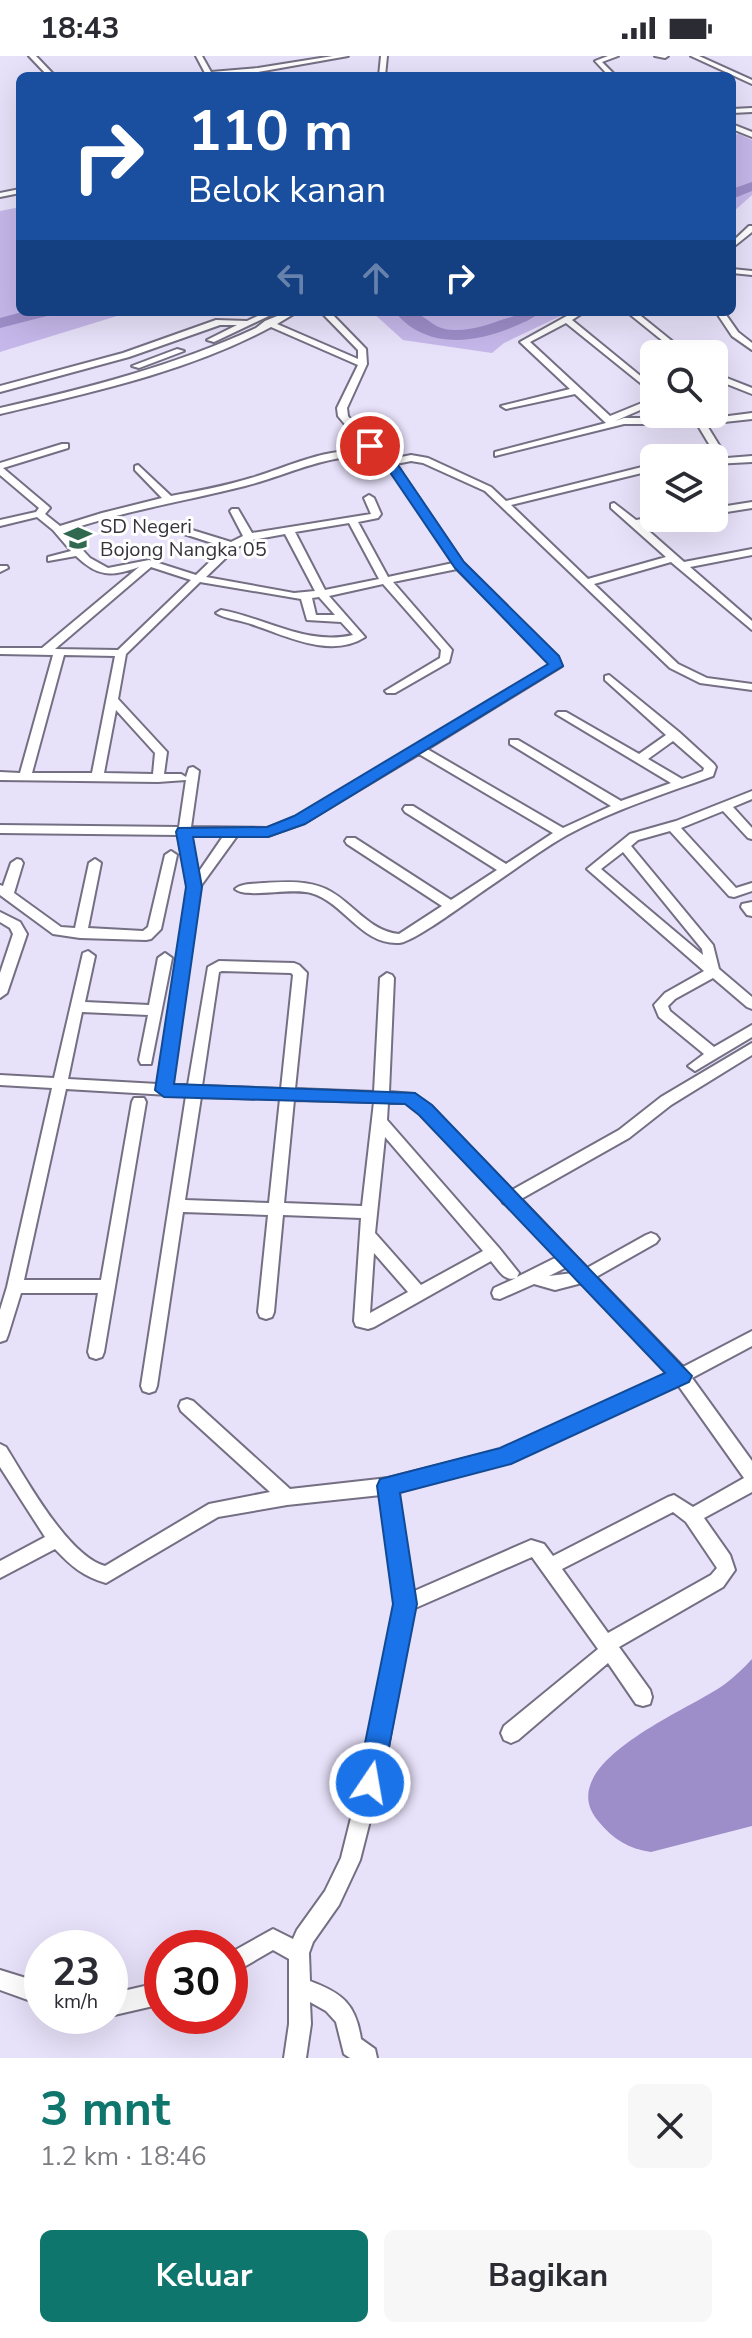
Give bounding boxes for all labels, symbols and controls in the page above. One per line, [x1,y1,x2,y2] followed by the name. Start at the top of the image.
[40,8,119,49] text: 18:43
[188,93,353,170] text: 110 m
[56,104,160,208] icon: right
[188,166,386,215] text: Belok kanan
[270,256,314,300] icon: left
[354,256,398,300] icon: ahead
[438,256,482,300] icon: right
[640,340,728,532] map controls
[640,340,728,428] button: search
[336,412,404,480] pin
[348,424,392,468] icon: arrive
[640,444,728,532] button: layers
[100,513,267,563] place label: SD Negeri Bojong Nangka 05
[63,523,93,553] school or university icon: SD Negeri Bojong Nangka 05
[328,1741,412,1825] position arrow
[144,1930,248,2034] speed limit sign: 30
[52,1945,100,1999] text: 23
[54,1988,98,2015] text: km/h
[40,2076,170,2142] text: 3 mnt
[628,2084,712,2168] button: close
[40,2139,207,2174] text: 1.2 km · 18:46
[40,2230,368,2322] button: Keluar
[384,2230,712,2322] button: Bagikan

